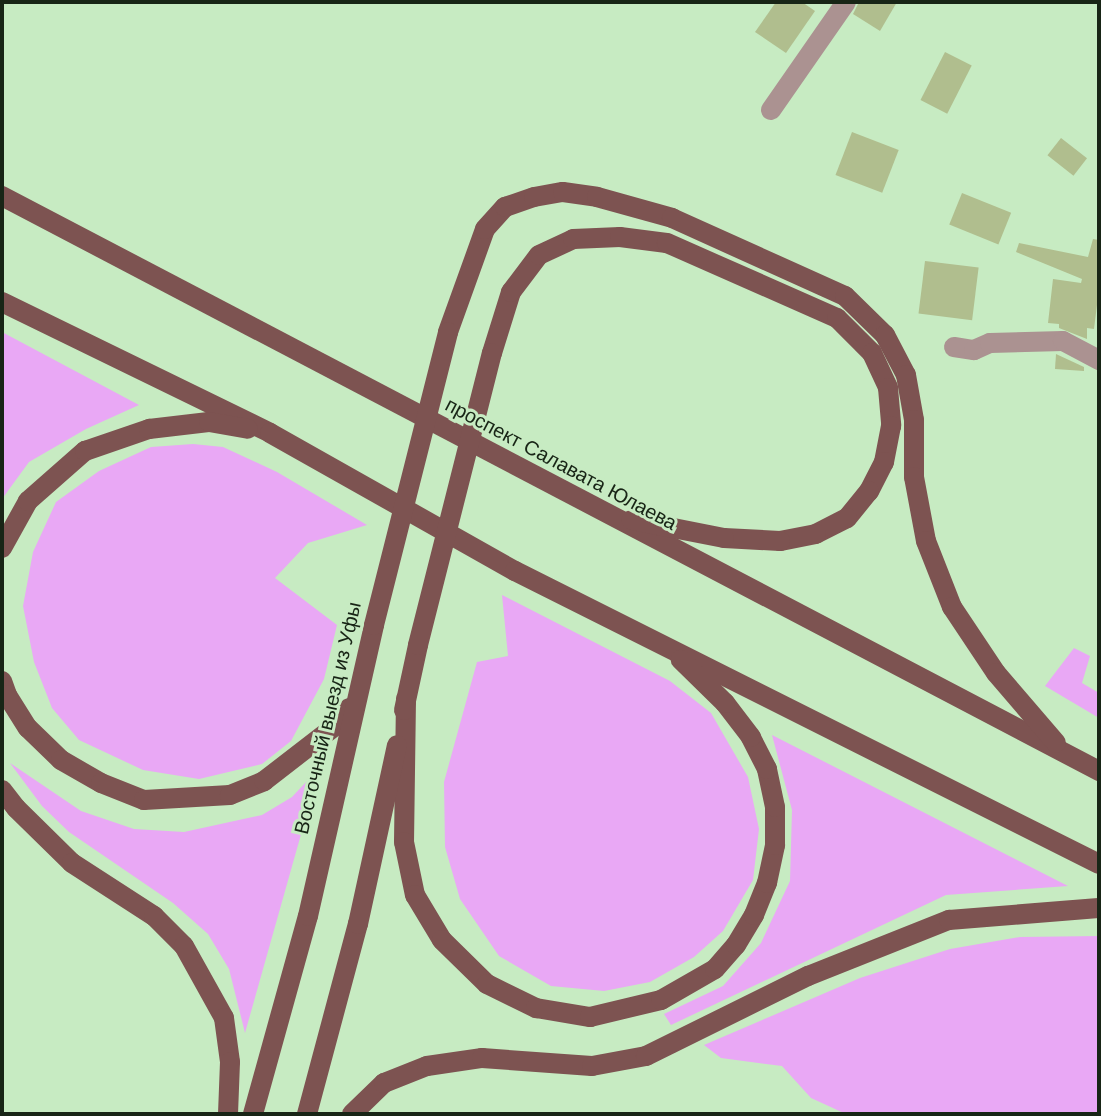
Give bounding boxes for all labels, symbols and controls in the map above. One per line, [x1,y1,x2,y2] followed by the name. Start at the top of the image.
[441,393,681,535] street label: проспект Салавата Юлаева
[290,599,366,837] street label: Восточный выезд из Уфы

